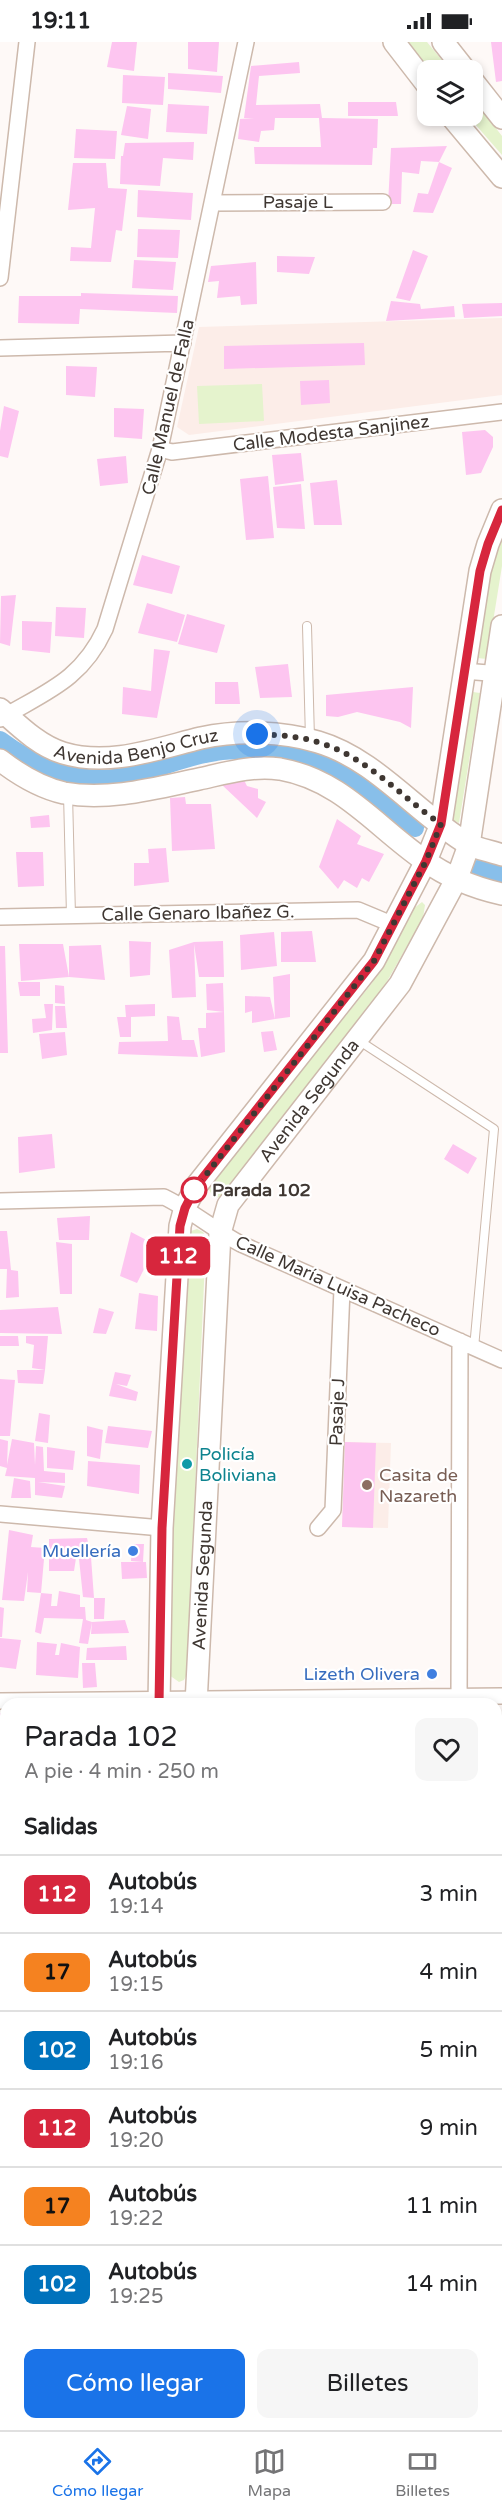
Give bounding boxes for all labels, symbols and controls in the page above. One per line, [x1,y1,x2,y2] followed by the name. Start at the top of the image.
[30,8,91,34] text: 19:11
[417,60,483,126] map controls
[417,60,483,126] button: layers
[263,191,334,213] street label: Pasaje L
[137,317,199,497] street label: Calle Manuel de Falla
[232,410,430,456] street label: Calle Modesta Sanjinez
[242,719,272,749] your location
[51,724,220,769] street label: Avenida Benjo Cruz
[101,900,295,926] street label: Calle Genaro Ibañez G.
[254,1035,364,1167] street label: Avenida Segunda
[181,1177,207,1203] marker: Parada 102
[212,1179,311,1201] place label: Parada 102
[232,1231,444,1341] street label: Calle María Luisa Pacheco
[144,1236,213,1276] line badge: 112
[158,1244,198,1269] text: 112
[325,1377,349,1447] street label: Pasaje J
[199,1443,277,1486] place label: Policía Boliviana
[180,1457,194,1471] marker: Policía Boliviana
[379,1464,458,1507] place label: Casita de Nazareth
[360,1478,374,1492] marker: Casita de Nazareth
[188,1500,217,1651] street label: Avenida Segunda
[42,1540,121,1562] place label: Muellería
[126,1544,140,1558] marker: Muellería
[303,1663,420,1685] place label: Lizeth Olivera
[425,1667,439,1681] marker: Lizeth Olivera
[415,1718,478,1781] button: heart
[24,1720,178,1754] text: Parada 102
[24,1760,219,1784] text: A pie · 4 min · 250 m
[24,1814,98,1840] text: Salidas
[108,1869,197,1895] text: Autobús
[419,1881,478,1907] text: 3 min
[37,1882,77,1907] text: 112
[108,1895,163,1919] text: 19:14
[108,1947,197,1973] text: Autobús
[419,1959,478,1985] text: 4 min
[44,1960,70,1985] text: 17
[108,1973,163,1997] text: 19:15
[108,2025,197,2051] text: Autobús
[419,2037,478,2063] text: 5 min
[37,2038,77,2063] text: 102
[108,2051,163,2075] text: 19:16
[108,2103,197,2129] text: Autobús
[419,2115,478,2141] text: 9 min
[37,2116,77,2141] text: 112
[108,2129,163,2153] text: 19:20
[108,2181,197,2207] text: Autobús
[406,2193,478,2219] text: 11 min
[44,2194,70,2219] text: 17
[108,2207,163,2231] text: 19:22
[108,2259,197,2285] text: Autobús
[406,2271,478,2297] text: 14 min
[37,2272,77,2297] text: 102
[108,2285,163,2309] text: 19:25
[24,2349,245,2418] button: Cómo llegar
[257,2349,478,2418] button: Billetes
[52,2445,143,2501] tab: Cómo llegar
[248,2445,291,2501] tab: Mapa
[395,2445,450,2501] tab: Billetes

